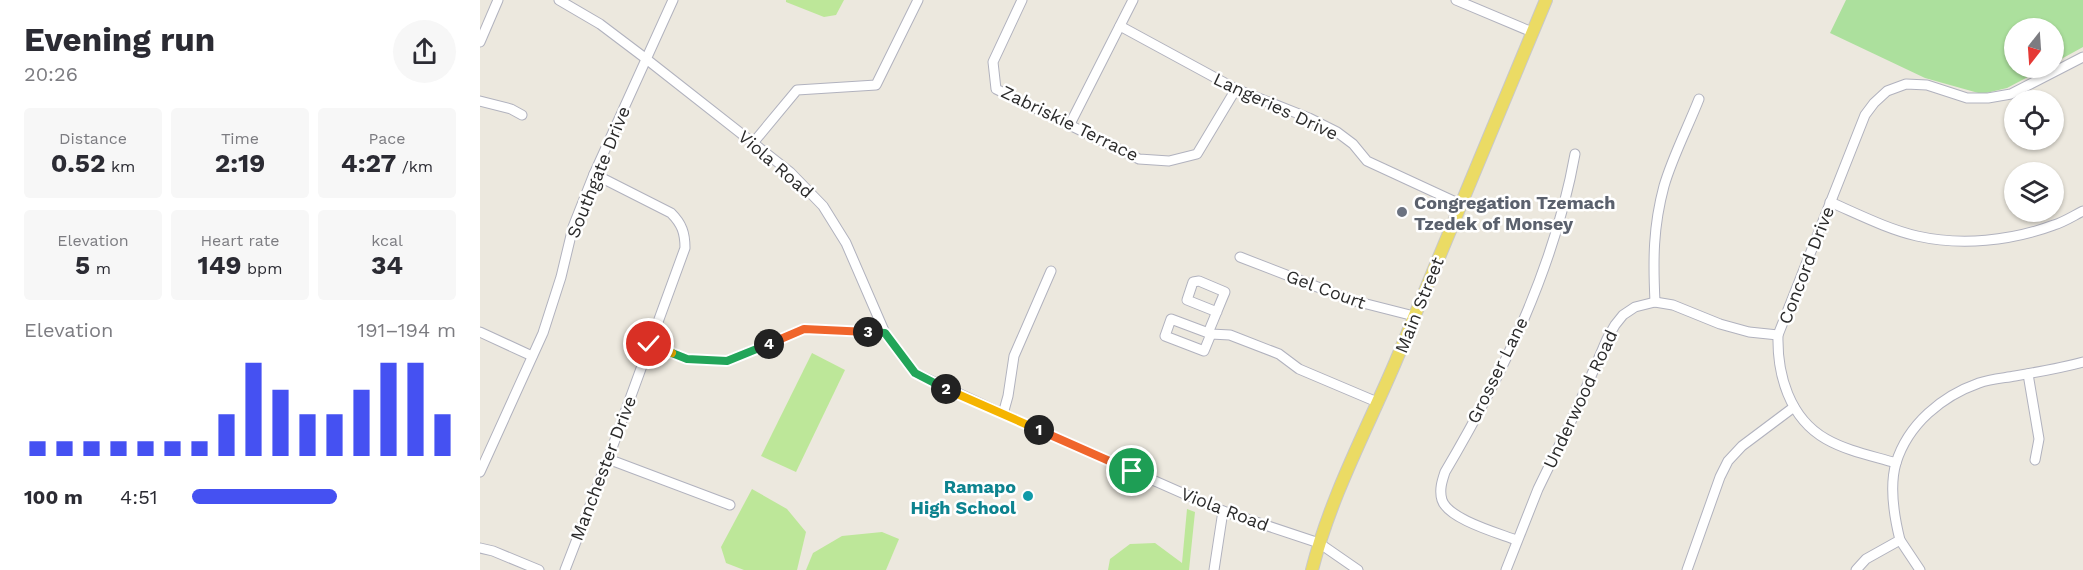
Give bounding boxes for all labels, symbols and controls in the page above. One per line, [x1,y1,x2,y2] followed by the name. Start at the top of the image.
[2004,18,2064,78] north arrow
[2004,18,2064,222] map controls
[24,20,215,59] text: Evening run
[393,20,456,83] button: share
[24,62,78,86] text: 20:26
[1210,68,1342,144] street label: Langeries Drive
[998,81,1142,165] street label: Zabriskie Terrace
[2004,90,2064,150] button: locate
[562,103,634,241] street label: Southgate Drive
[734,126,818,202] street label: Viola Road
[59,129,127,148] text: Distance
[221,129,259,148] text: Time
[368,129,406,148] text: Pace
[51,148,105,178] text: 0.52
[215,148,265,178] text: 2:19
[341,148,396,178] text: 4:27
[105,157,135,176] text: km
[396,157,433,176] text: /km
[2004,162,2064,222] button: layers
[1414,192,1615,234] place label: Congregation Tzemach Tzedek of Monsey
[1774,203,1838,327] street label: Concord Drive
[1395,205,1409,219] marker: Congregation Tzemach Tzedek of Monsey
[57,231,129,250] text: Elevation
[200,231,280,250] text: Heart rate
[371,231,403,250] text: kcal
[75,250,90,280] text: 5
[198,250,242,280] text: 149
[371,250,403,280] text: 34
[1390,253,1448,356] street label: Main Street
[90,259,111,278] text: m
[242,259,282,278] text: bpm
[1283,265,1369,313] street label: Gel Court
[1462,313,1532,427] street label: Grosser Lane
[853,317,883,347] pin: 3
[24,318,113,342] text: Elevation
[357,318,456,342] text: 191–194 m
[623,318,674,369] pin
[863,322,873,341] text: 3
[1539,326,1621,472] street label: Underwood Road
[632,327,665,360] icon: check
[754,329,784,359] pin: 4
[764,334,774,353] text: 4
[931,374,961,404] pin: 2
[941,379,951,398] text: 2
[566,393,640,543] street label: Manchester Drive
[1024,415,1054,445] pin: 1
[1036,420,1042,439] text: 1
[1106,445,1157,496] pin
[1115,454,1148,487] icon: arrive
[911,476,1016,518] place label: Ramapo High School
[1178,483,1272,535] street label: Viola Road
[24,485,83,509] text: 100 m
[120,485,158,509] text: 4:51
[1021,489,1035,503] marker: Ramapo High School

